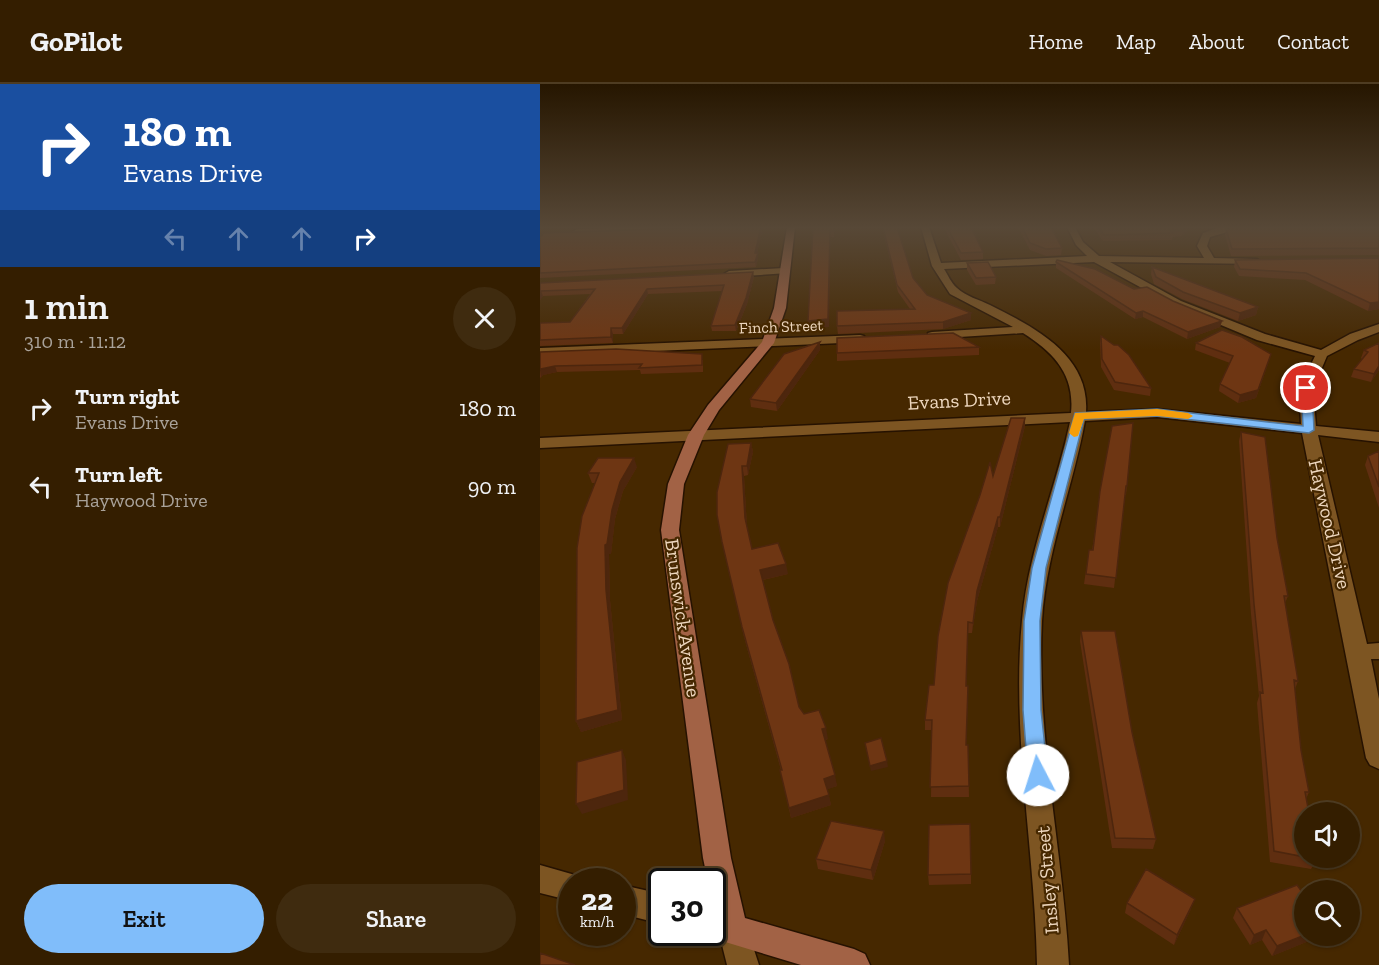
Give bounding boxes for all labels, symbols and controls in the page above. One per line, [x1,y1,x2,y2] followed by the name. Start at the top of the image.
[30,25,122,58] text: GoPilot
[1029,29,1083,54] text: Home
[1116,29,1156,54] text: Map
[1189,29,1244,54] text: About
[1277,29,1349,54] text: Contact
[123,106,231,157] text: 180 m
[24,108,102,186] icon: right
[123,157,263,189] text: Evans Drive
[159,222,192,255] icon: left
[222,222,255,255] icon: ahead
[285,222,318,255] icon: ahead
[348,222,381,255] icon: right
[24,285,109,328] text: 1 min
[453,287,516,350] button: close
[738,316,824,337] street label: Finch Street
[24,329,126,353] text: 310 m · 11:12
[1280,362,1331,413] pin
[1289,371,1322,404] icon: arrive
[75,383,179,410] text: Turn right
[907,385,1011,415] street label: Evans Drive
[24,392,57,425] icon: right
[459,395,516,422] text: 180 m
[75,410,178,434] text: Evans Drive
[1303,457,1357,591] street label: Haywood Drive
[75,461,162,488] text: Turn left
[24,470,57,503] icon: left
[468,473,516,500] text: 90 m
[75,488,208,512] text: Haywood Drive
[660,537,706,699] street label: Brunswick Avenue
[1006,743,1070,807] position arrow
[1294,802,1360,946] map controls
[1294,802,1360,868] button: sound
[1030,825,1064,935] street label: Insley Street
[648,868,726,946] speed limit sign: 30
[1294,880,1360,946] button: search
[581,882,613,918] text: 22
[24,884,264,953] button: Exit
[276,884,516,953] button: Share
[580,913,614,931] text: km/h

